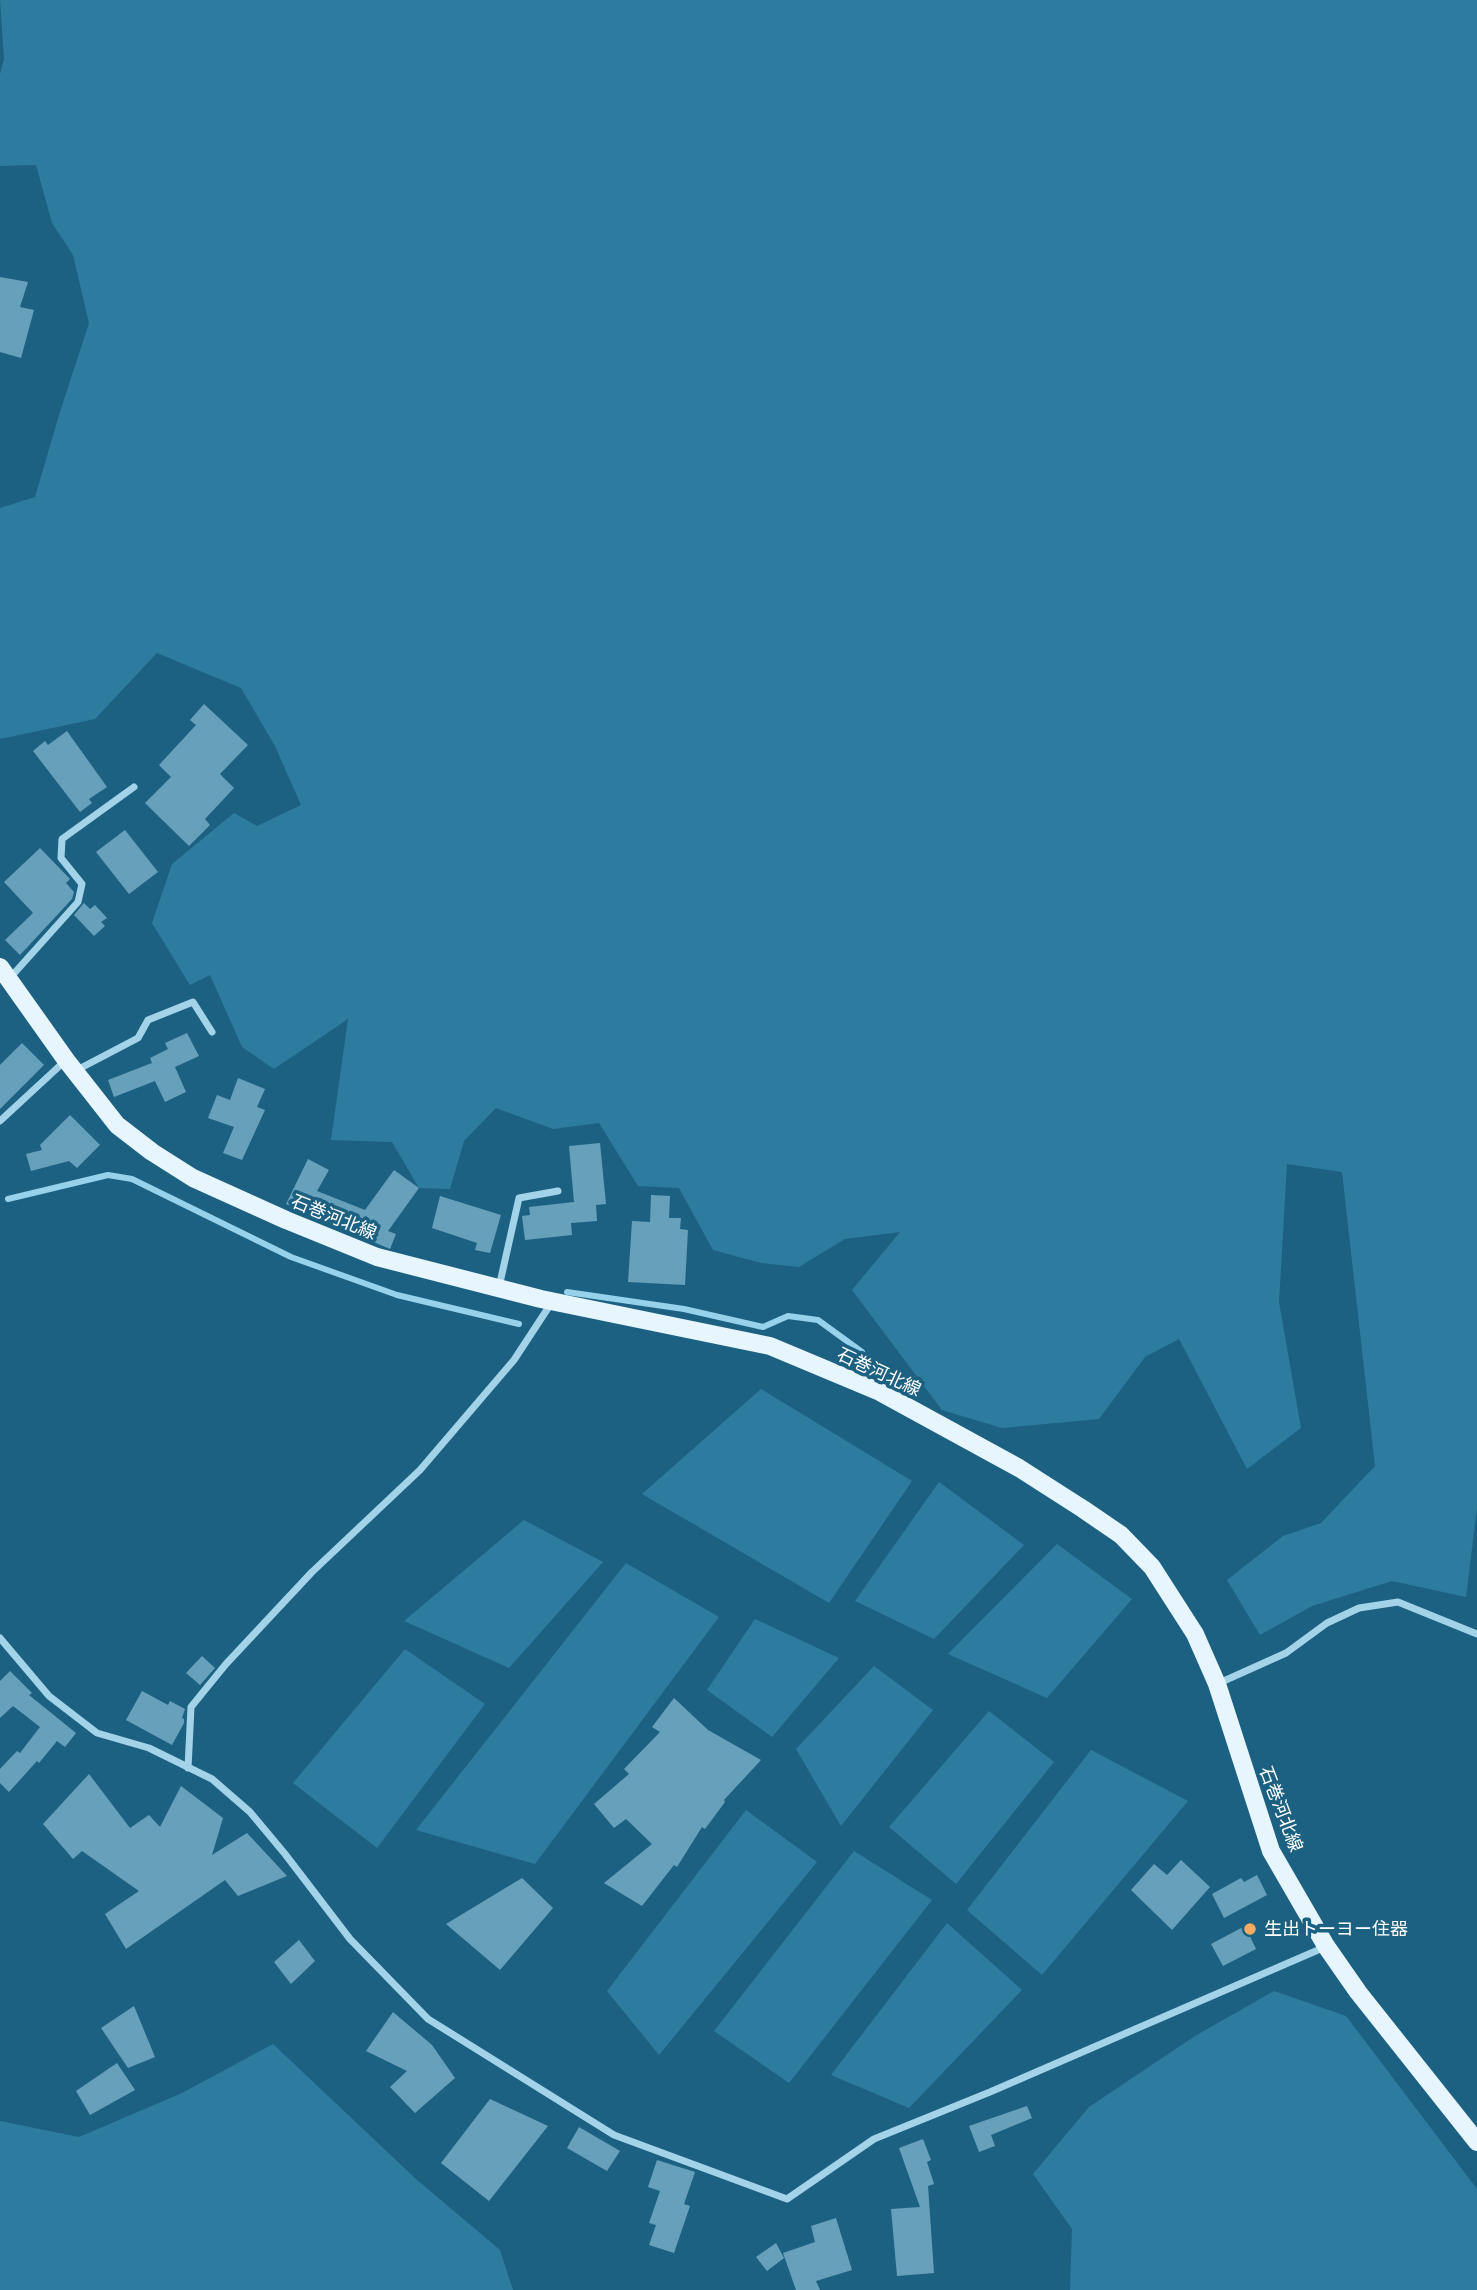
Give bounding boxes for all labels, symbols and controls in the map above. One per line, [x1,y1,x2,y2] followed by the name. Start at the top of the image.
[288,1190,380,1244] street label: 石巻河北線
[834,1343,924,1401] street label: 石巻河北線
[1255,1763,1307,1855] street label: 石巻河北線
[1264,1918,1408,1940] place label: 生出トーヨー住器
[1242,1921,1258,1937] marker: 生出トーヨー住器

